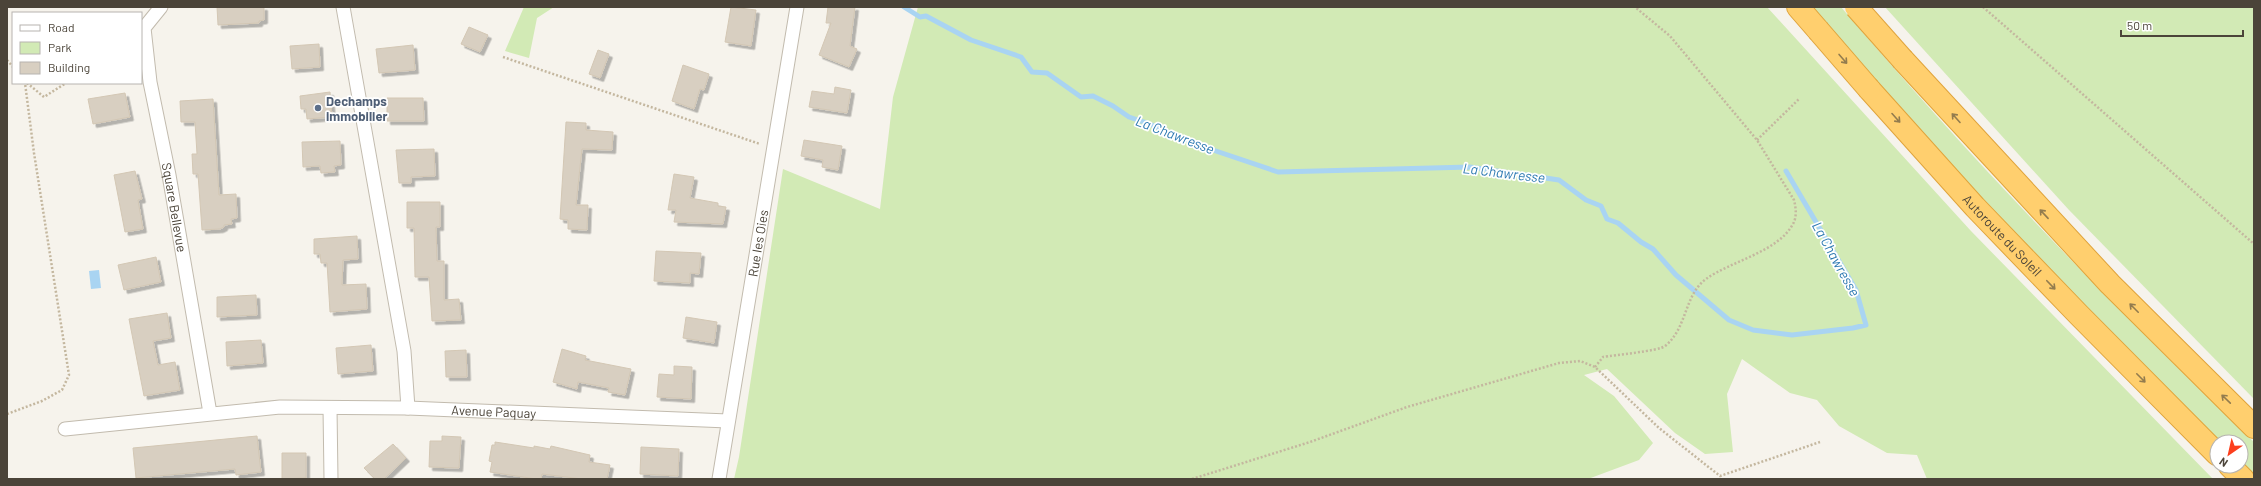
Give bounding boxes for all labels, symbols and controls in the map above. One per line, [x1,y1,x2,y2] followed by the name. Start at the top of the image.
[12,12,142,84] legend
[2121,12,2243,38] scale bar
[2127,18,2152,32] text: 50 m
[48,20,75,34] text: Road
[48,40,72,54] text: Park
[1839,54,1848,65] one-way arrow
[48,60,90,74] text: Building
[326,93,387,124] place label: Dechamps immobilier
[313,103,323,113] marker: Dechamps immobilier
[1134,112,1217,157] water label: La Chawresse
[1891,113,1900,123] one-way arrow
[1951,113,1960,124] one-way arrow
[1462,159,1546,186] water label: La Chawresse
[159,161,190,253] street label: Square Bellevue
[1960,191,2045,279] street label: Autoroute du Soleil
[745,209,771,278] street label: Rue les Oies
[2039,209,2049,219] one-way arrow
[1809,218,1864,299] water label: La Chawresse
[2046,280,2055,290] one-way arrow
[2129,303,2139,313] one-way arrow
[2137,373,2146,383] one-way arrow
[2221,395,2231,404] one-way arrow
[451,402,537,421] street label: Avenue Paquay
[2209,434,2249,474] north arrow
[2216,455,2230,470] text: N

